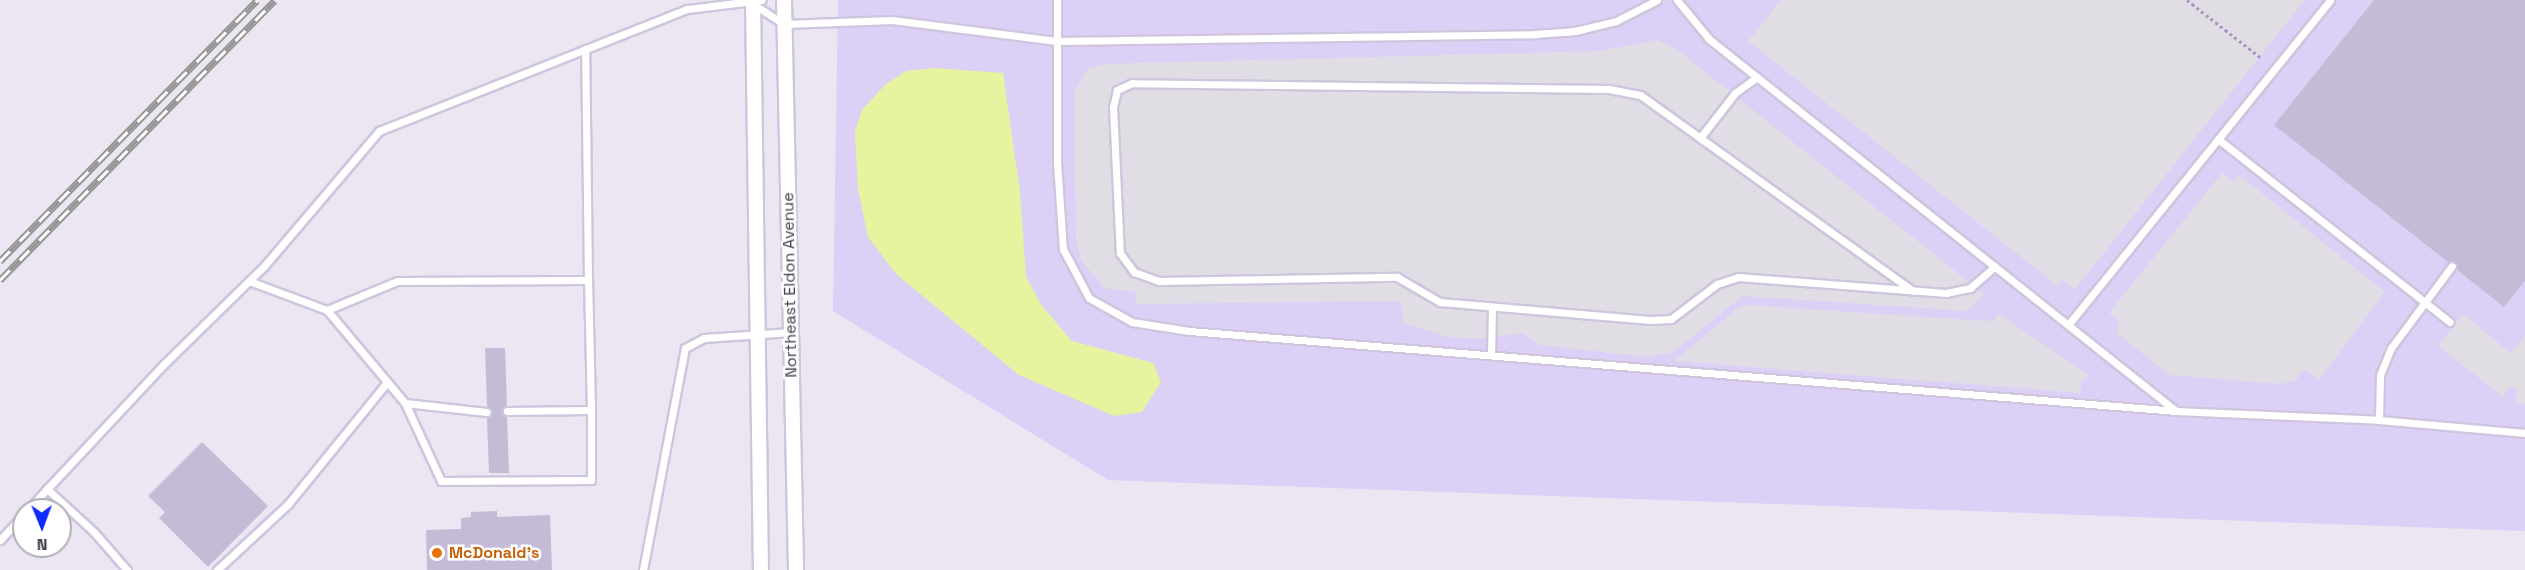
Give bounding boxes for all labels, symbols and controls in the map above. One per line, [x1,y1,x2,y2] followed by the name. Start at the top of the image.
[779,192,801,378] street label: Northeast Eldon Avenue
[12,498,72,558] north arrow
[37,534,48,555] text: N
[449,543,539,563] place label: McDonald's
[430,546,444,560] marker: McDonald's

